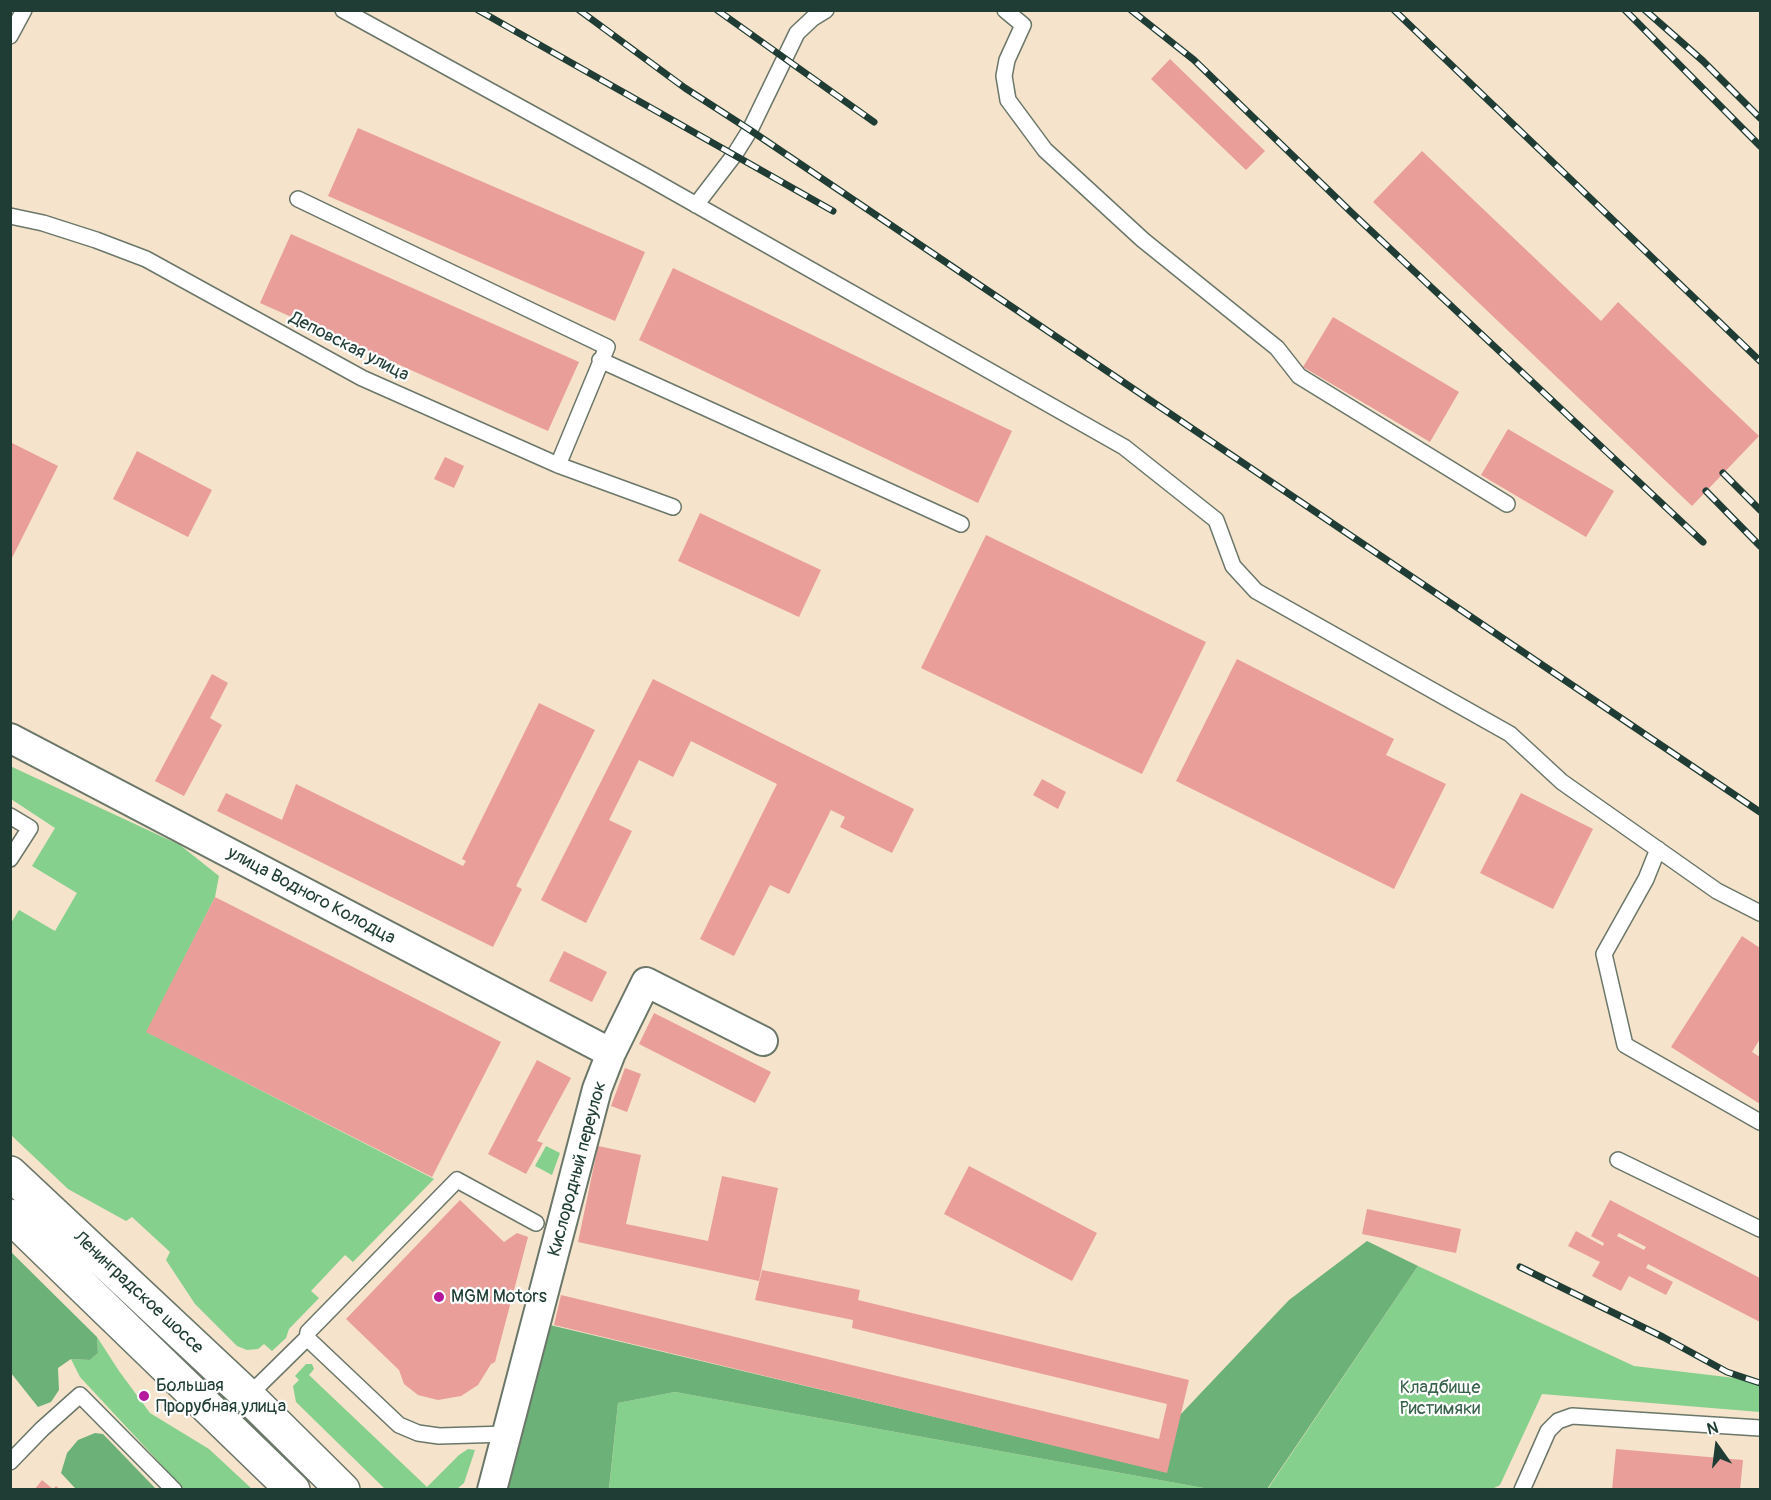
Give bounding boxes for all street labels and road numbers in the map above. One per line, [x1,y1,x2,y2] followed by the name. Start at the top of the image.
[286,308,412,386] street label: Деповская улица
[223,842,399,950] street label: улица Водного Колодца
[544,1079,612,1259] street label: Кислородный переулок
[69,1227,207,1359] street label: Ленинградское шоссе

